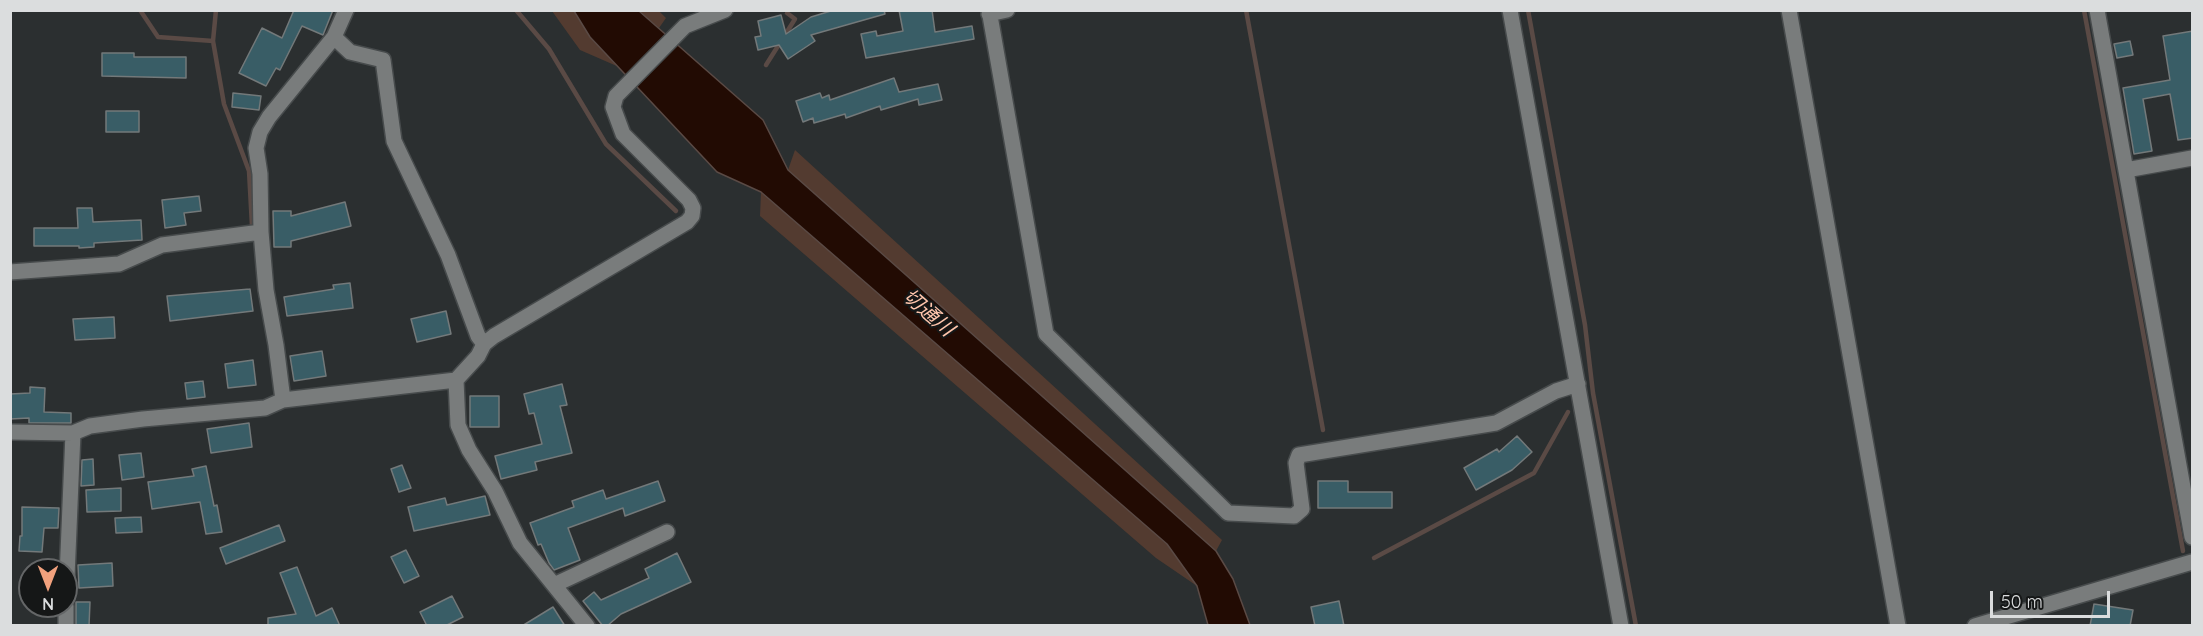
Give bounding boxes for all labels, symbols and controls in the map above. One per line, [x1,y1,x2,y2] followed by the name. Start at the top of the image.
[897,284,959,342] water label: 切通川
[18,558,78,618] north arrow
[1993,579,2113,617] scale bar
[2001,590,2043,613] text: 50 m
[42,594,54,614] text: N

